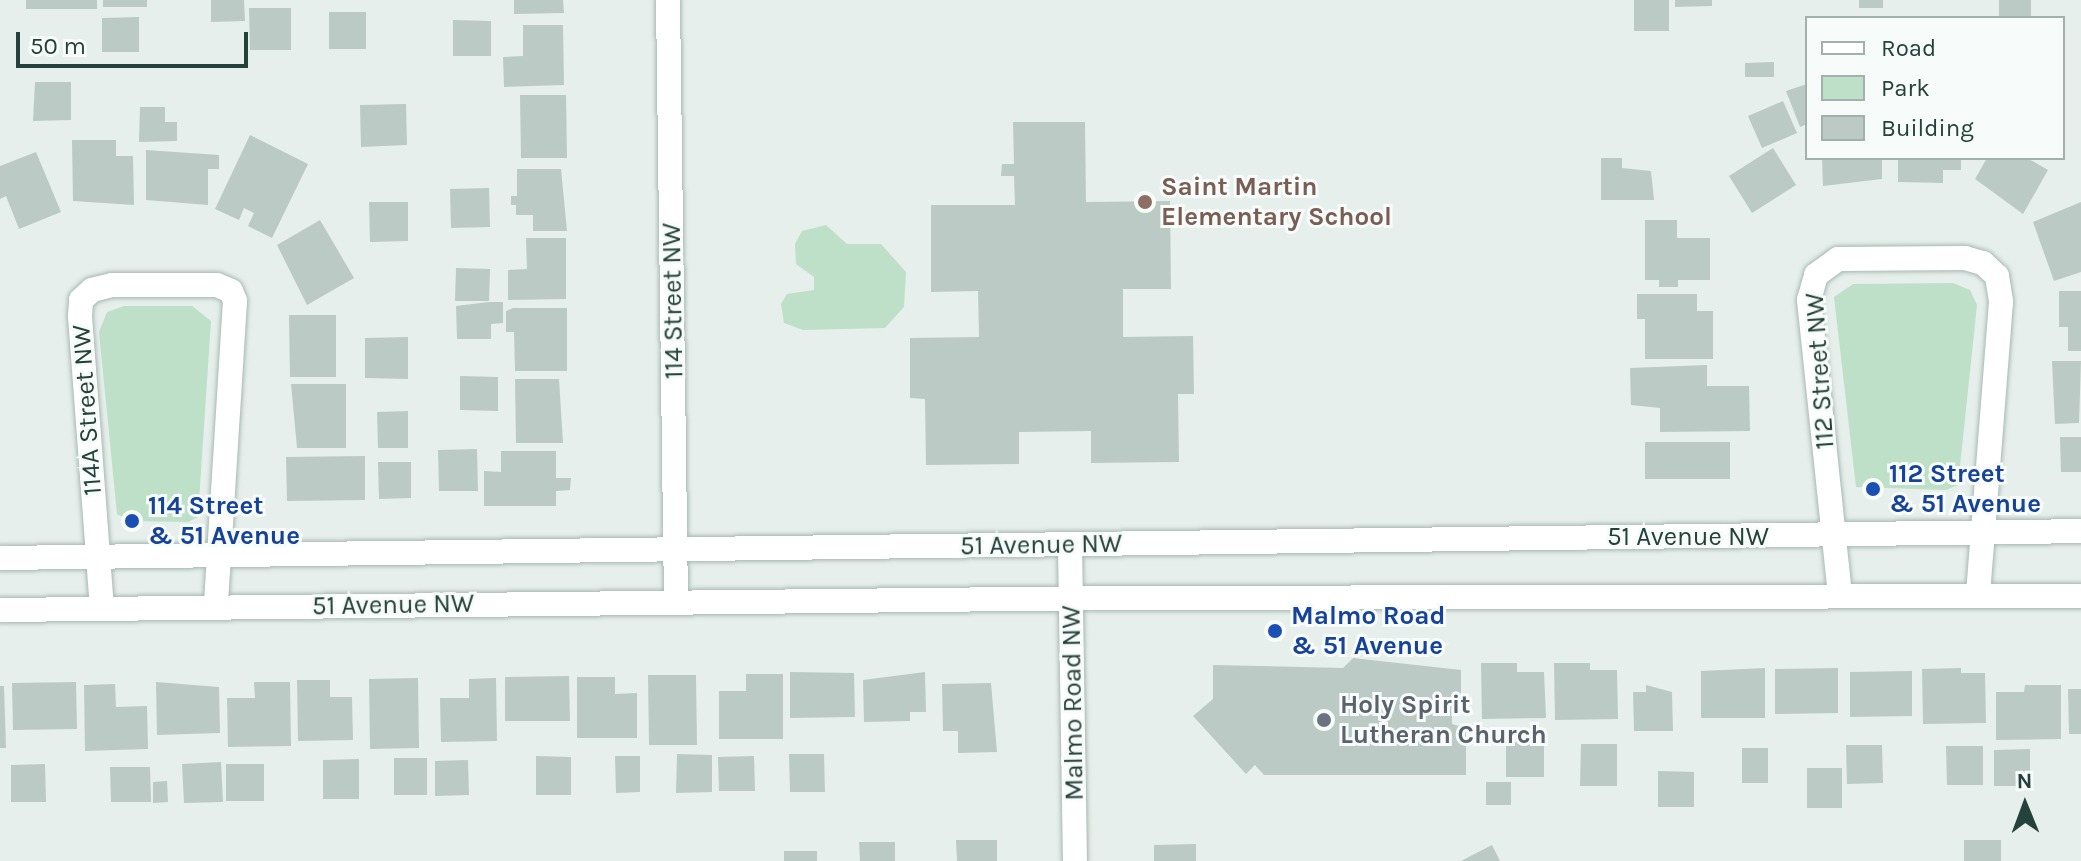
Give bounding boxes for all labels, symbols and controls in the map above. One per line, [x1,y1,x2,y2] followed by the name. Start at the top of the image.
[20,16,252,66] scale bar
[1805,16,2065,160] legend
[30,32,86,60] text: 50 m
[1881,34,1936,62] text: Road
[1881,74,1930,102] text: Park
[1881,114,1974,142] text: Building
[1161,171,1392,232] place label: Saint Martin Elementary School
[1136,193,1154,211] marker: Saint Martin Elementary School
[656,223,690,379] street label: 114 Street NW
[1799,292,1841,450] street label: 112 Street NW
[65,323,109,497] street label: 114A Street NW
[1889,458,2041,520] place label: 112 Street & 51 Avenue
[1864,480,1882,498] marker: 112 Street & 51 Avenue
[148,490,300,552] place label: 114 Street & 51 Avenue
[123,512,141,530] marker: 114 Street & 51 Avenue
[1607,521,1769,553] street label: 51 Avenue NW
[960,528,1122,562] street label: 51 Avenue NW
[312,588,474,622] street label: 51 Avenue NW
[1291,600,1445,662] place label: Malmo Road & 51 Avenue
[1056,605,1090,801] street label: Malmo Road NW
[1266,622,1284,640] marker: Malmo Road & 51 Avenue
[1340,689,1547,750] place label: Holy Spirit Lutheran Church
[1315,711,1333,729] marker: Holy Spirit Lutheran Church
[1985,765,2065,845] north arrow
[2016,768,2033,794] text: N

